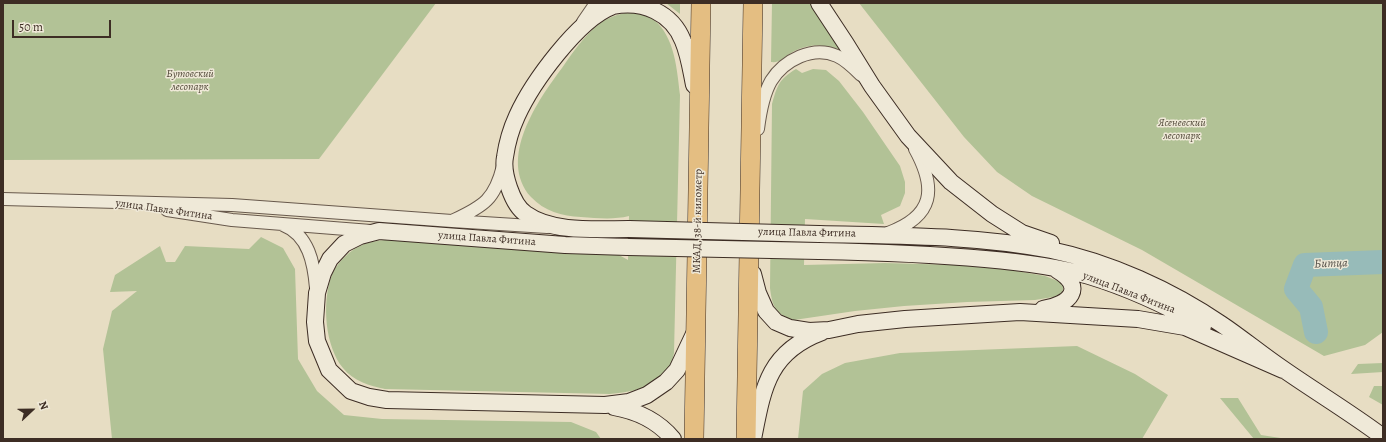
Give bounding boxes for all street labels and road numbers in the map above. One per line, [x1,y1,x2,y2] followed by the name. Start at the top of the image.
[690,169,706,273] street label: МКАД, 38-й километр
[115,197,213,223] street label: улица Павла Фитина
[758,226,856,240] street label: улица Павла Фитина
[438,229,536,249] street label: улица Павла Фитина
[1081,269,1177,317] street label: улица Павла Фитина

